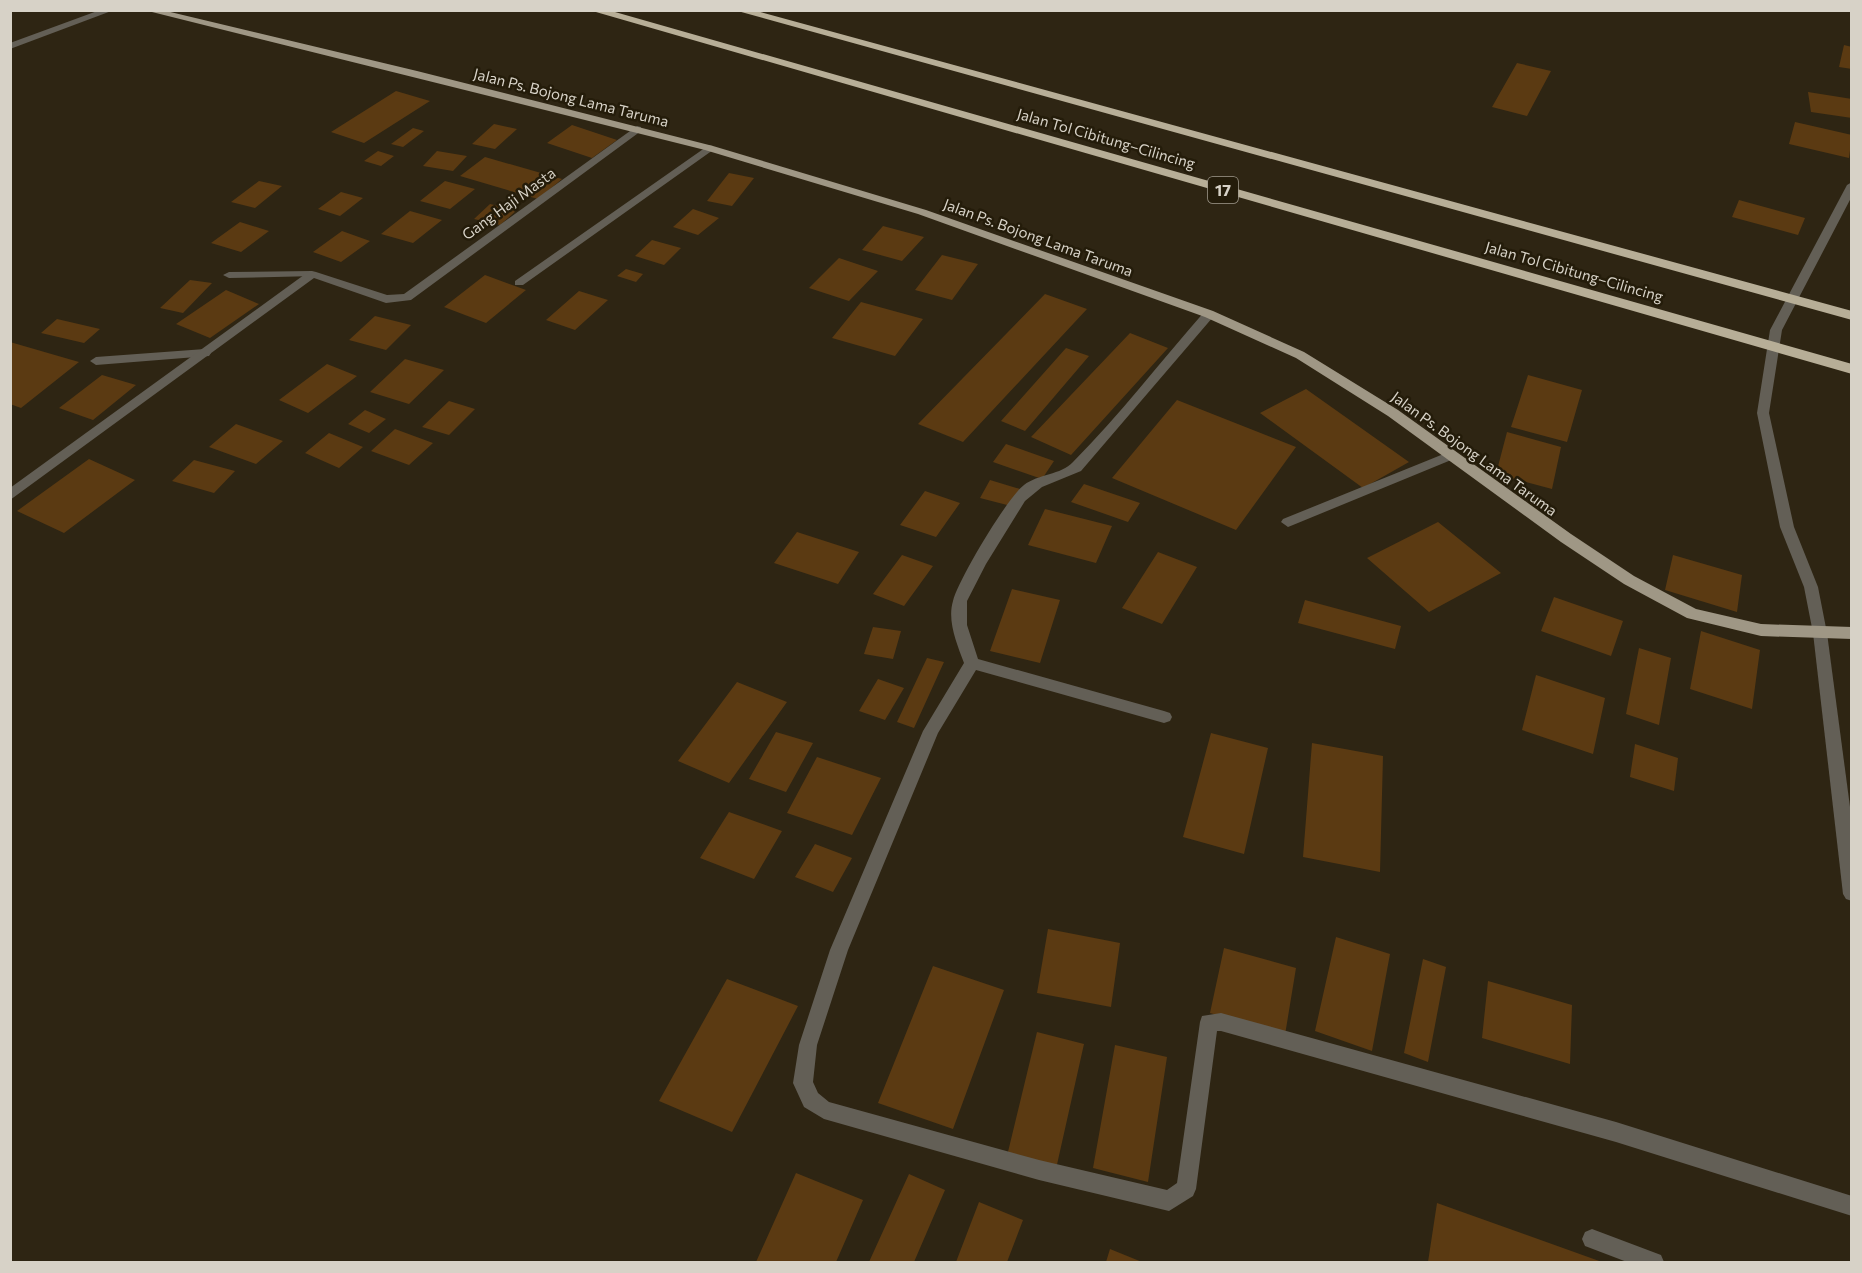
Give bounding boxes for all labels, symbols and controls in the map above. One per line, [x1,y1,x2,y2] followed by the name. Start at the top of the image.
[472,64,671,130] street label: Jalan Ps. Bojong Lama Taruma
[1015,104,1197,172] street label: Jalan Tol Cibitung–Cilincing
[458,163,559,243] street label: Gang Haji Masta
[1208,177,1238,203] road number: 17
[941,194,1136,280] street label: Jalan Ps. Bojong Lama Taruma
[1483,237,1665,305] street label: Jalan Tol Cibitung–Cilincing
[1388,387,1561,519] street label: Jalan Ps. Bojong Lama Taruma

